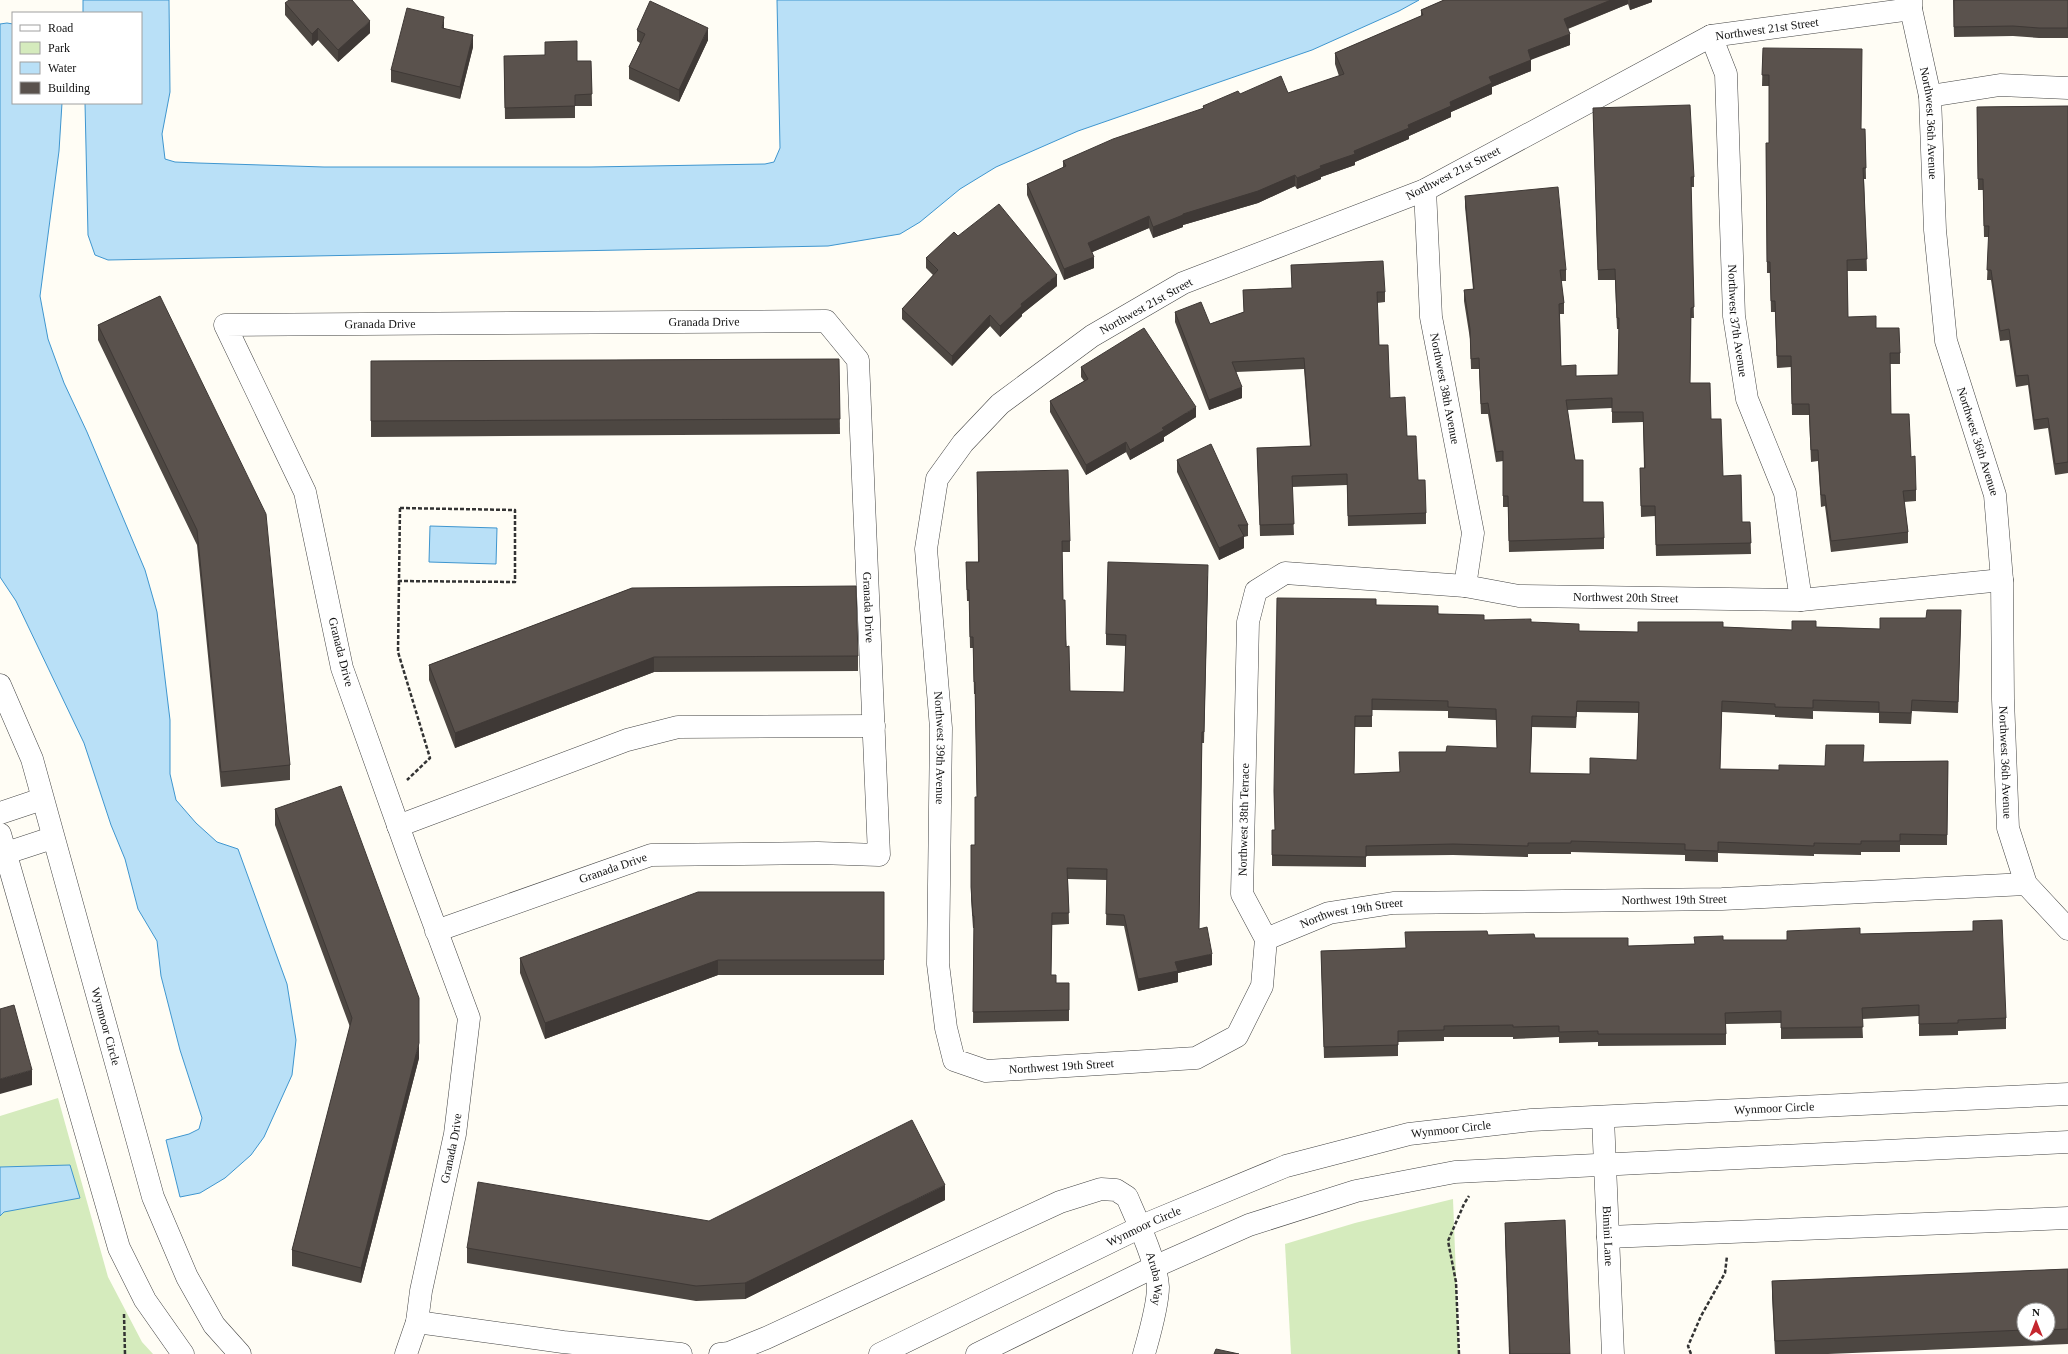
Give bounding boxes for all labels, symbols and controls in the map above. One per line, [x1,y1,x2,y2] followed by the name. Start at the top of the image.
[12,12,142,104] legend
[1715,15,1820,43] street label: Northwest 21st Street
[48,21,73,35] text: Road
[48,41,70,55] text: Park
[48,61,76,75] text: Water
[1917,66,1940,180] street label: Northwest 36th Avenue
[48,81,90,95] text: Building
[1403,143,1503,203] street label: Northwest 21st Street
[1725,264,1750,378] street label: Northwest 37th Avenue
[1097,274,1195,337] street label: Northwest 21st Street
[669,315,740,329] street label: Granada Drive
[345,317,416,331] street label: Granada Drive
[1427,332,1463,445] street label: Northwest 38th Avenue
[1954,385,2002,497] street label: Northwest 36th Avenue
[860,572,877,643] street label: Granada Drive
[1573,590,1679,605] street label: Northwest 20th Street
[326,616,356,688] street label: Granada Drive
[931,691,948,804] street label: Northwest 39th Avenue
[1996,706,2015,819] street label: Northwest 36th Avenue
[1235,763,1252,876] street label: Northwest 38th Terrace
[577,850,649,886] street label: Granada Drive
[1621,892,1728,907] street label: Northwest 19th Street
[1298,896,1404,931] street label: Northwest 19th Street
[88,986,123,1067] street label: Wynmoor Circle
[1008,1056,1115,1077] street label: Northwest 19th Street
[1734,1099,1815,1117] street label: Wynmoor Circle
[438,1113,464,1185] street label: Granada Drive
[1410,1118,1492,1141] street label: Wynmoor Circle
[1104,1203,1183,1250] street label: Wynmoor Circle
[1600,1205,1616,1266] street label: Bimini Lane
[1143,1250,1165,1307] street label: Aruba Way
[2016,1302,2056,1342] north arrow
[2032,1306,2040,1318] text: N

